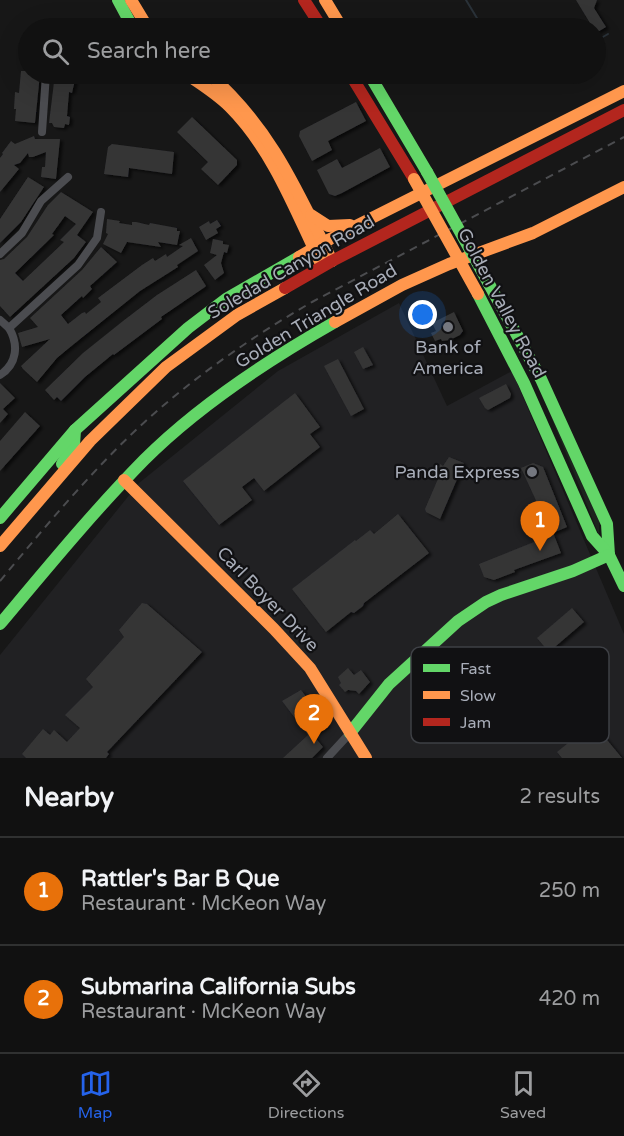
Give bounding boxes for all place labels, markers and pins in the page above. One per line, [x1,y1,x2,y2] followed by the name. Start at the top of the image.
[441,320,455,334] marker: Bank of America
[412,336,484,379] place label: Bank of America
[394,461,520,483] place label: Panda Express
[525,465,539,479] marker: Panda Express
[520,502,560,551] pin: 1
[294,694,334,744] pin: 2

